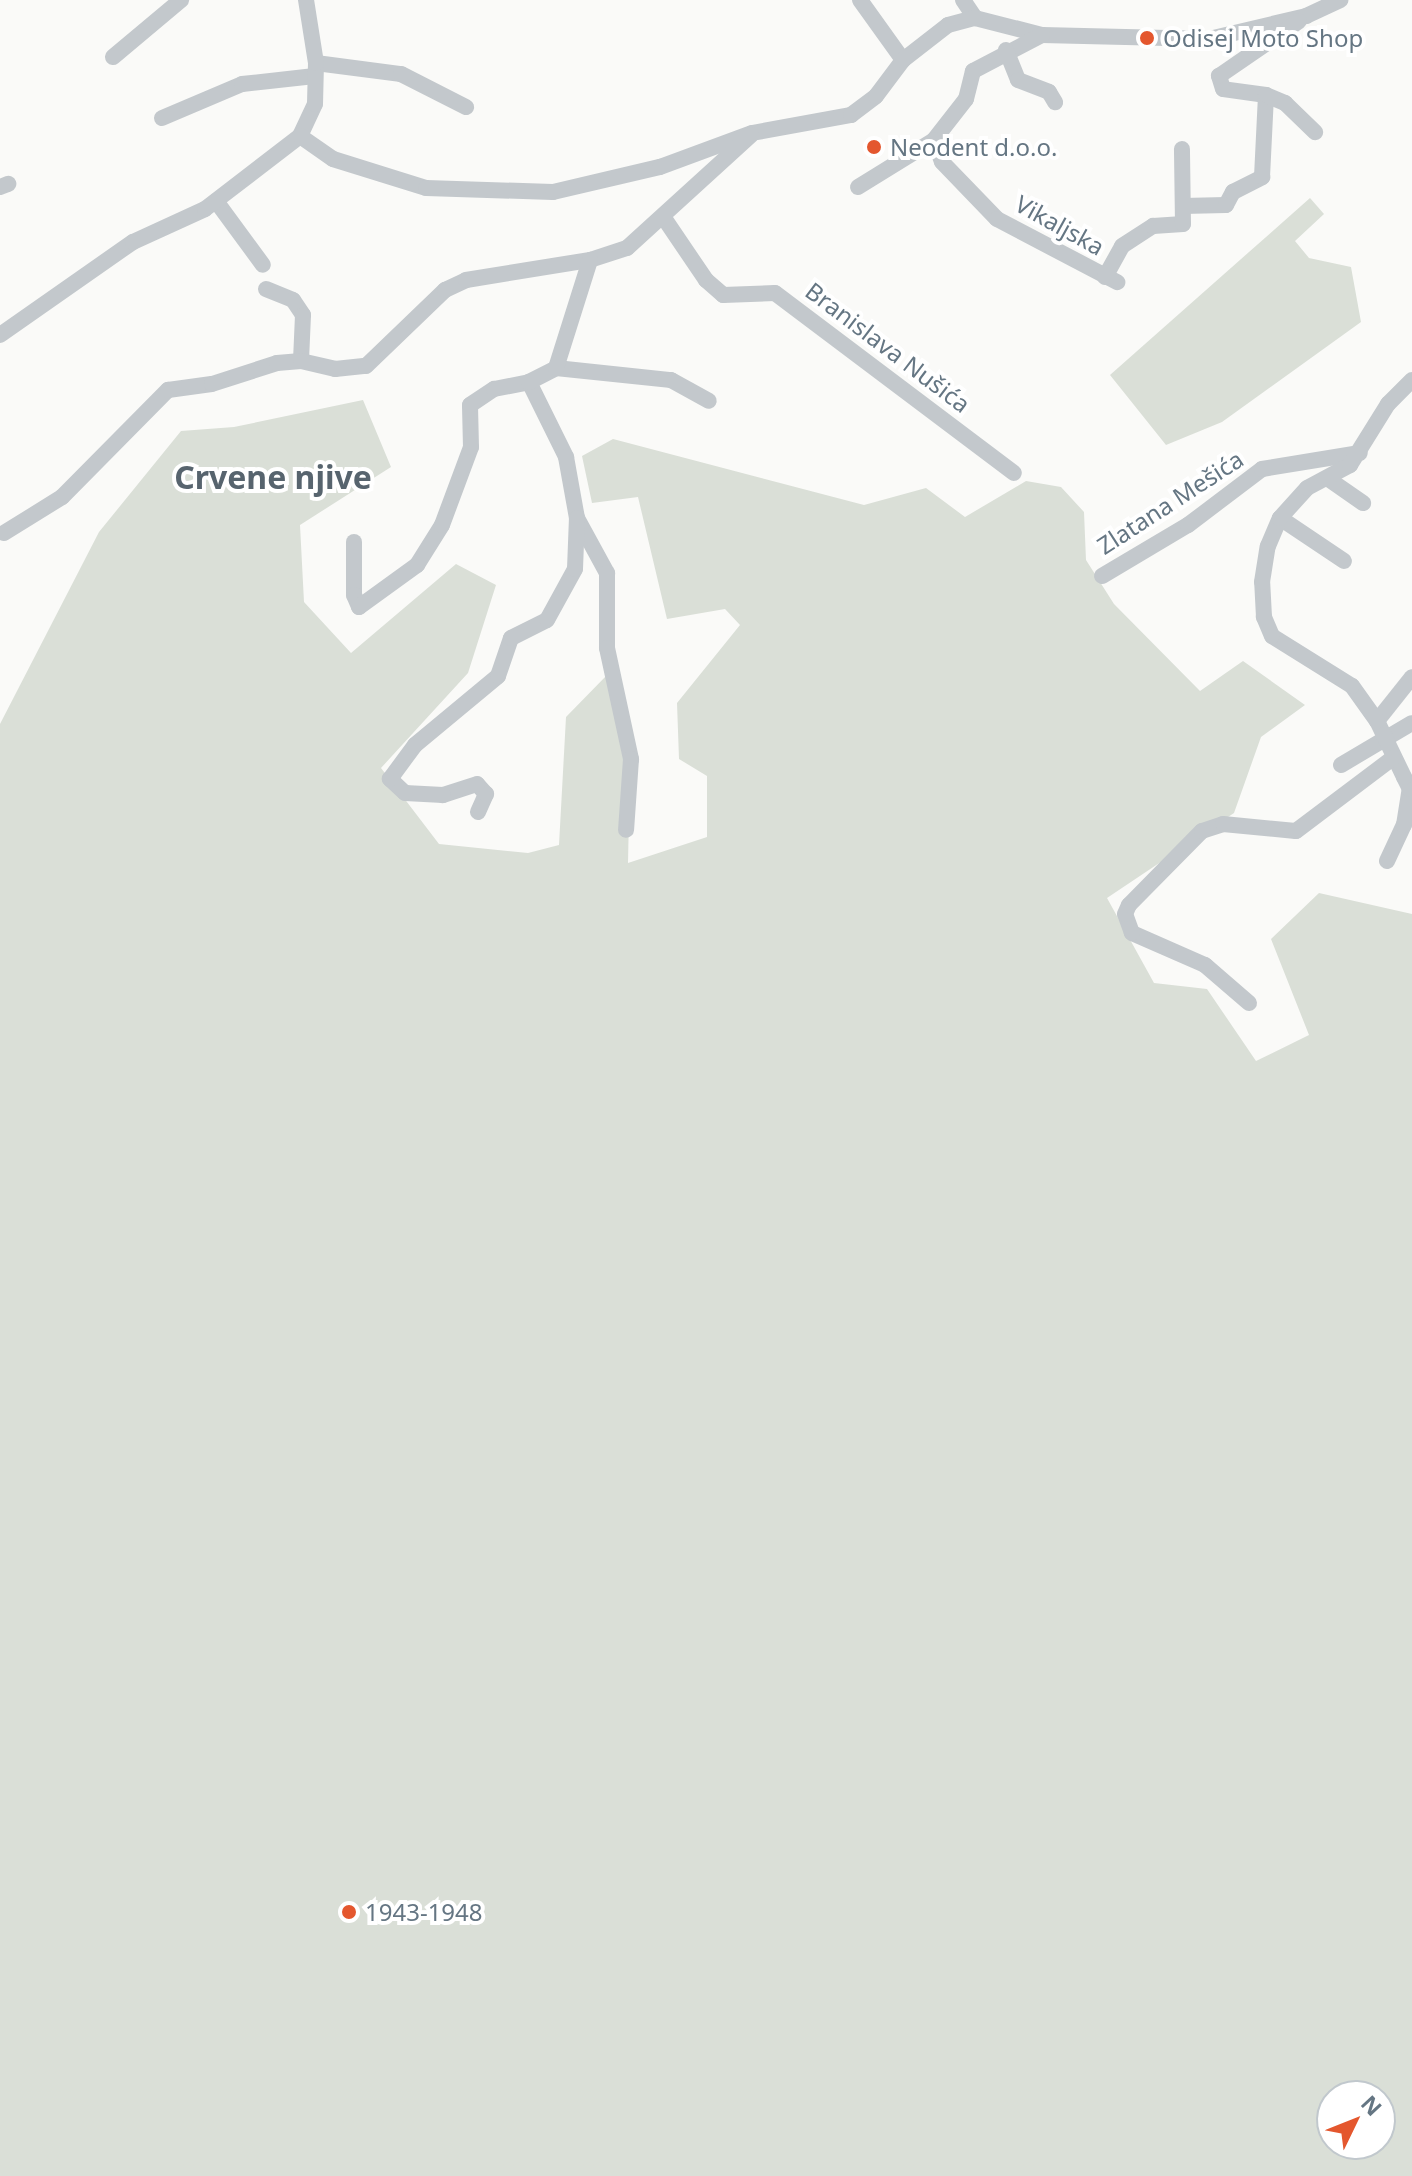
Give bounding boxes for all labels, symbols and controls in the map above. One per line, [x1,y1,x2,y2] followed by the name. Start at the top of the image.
[1163,24,1363,52] place label: Odisej Moto Shop
[1138,29,1156,47] marker: Odisej Moto Shop
[890,133,1057,161] place label: Neodent d.o.o.
[865,138,883,156] marker: Neodent d.o.o.
[1011,189,1109,261] street label: Vikaljska
[800,276,976,418] street label: Branislava Nušića
[1092,444,1248,560] street label: Zlatana Mešića
[174,458,372,496] district label: Crvene njive
[365,1898,483,1926] place label: 1943-1948
[340,1903,358,1921] marker: 1943-1948
[1316,2080,1396,2160] north arrow
[1355,2088,1389,2122] text: N

